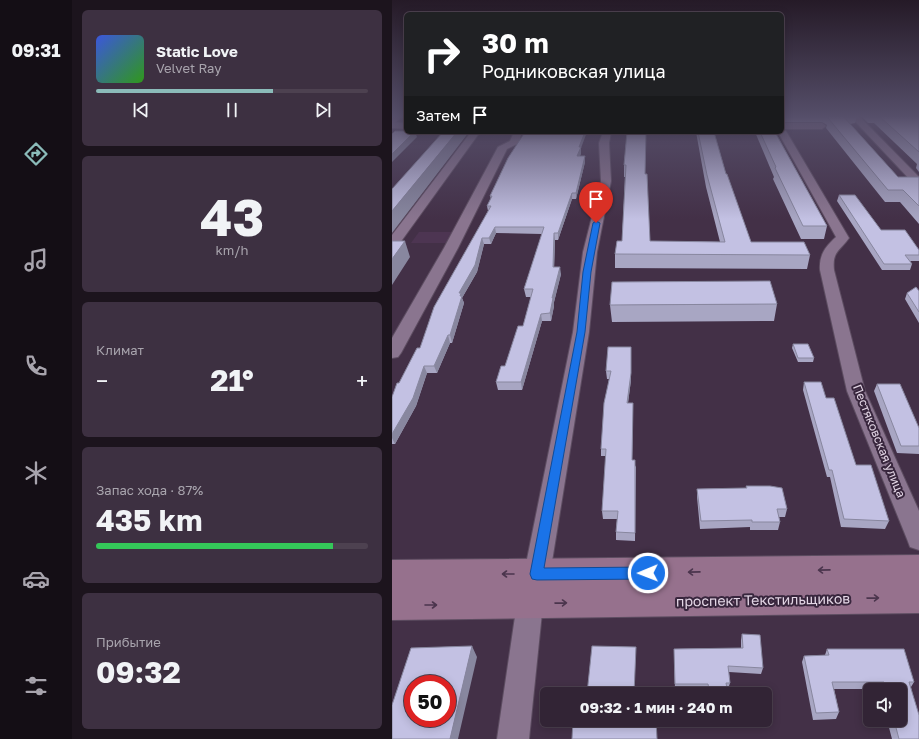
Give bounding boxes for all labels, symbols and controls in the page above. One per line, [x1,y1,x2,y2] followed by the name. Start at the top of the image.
[482,26,549,59] text: 30 m
[416,28,468,80] icon: right
[11,39,61,61] text: 09:31
[156,42,238,60] text: Static Love
[156,60,221,76] text: Velvet Ray
[482,60,666,82] text: Родниковская улица
[130,99,152,121] icon: previous
[221,99,243,121] icon: pause
[312,99,334,121] icon: next
[469,104,491,126] icon: arrive
[416,106,461,124] text: Затем
[22,140,50,168] icon: directions
[579,182,613,223] pin
[200,185,264,247] text: 43
[585,188,607,210] icon: arrive
[215,242,249,258] text: km/h
[22,246,50,274] icon: music
[96,342,144,358] text: Климат
[22,352,50,380] icon: phone
[210,362,254,398] text: 21°
[96,367,108,394] text: −
[356,367,368,394] text: +
[850,382,909,500] street label: Пестяковская улица
[22,459,50,487] icon: climate
[96,482,203,498] text: Запас хода · 87%
[96,502,203,538] text: 435 km
[627,552,669,594] position arrow
[22,565,50,593] icon: car
[818,566,831,574] one-way arrow
[688,568,701,576] one-way arrow
[502,571,515,578] one-way arrow
[676,589,850,610] street label: проспект Текстильщиков
[866,594,879,602] one-way arrow
[554,599,567,607] one-way arrow
[424,601,437,609] one-way arrow
[96,634,161,650] text: Прибытие
[96,654,181,690] text: 09:32
[22,672,50,700] icon: filters
[404,675,456,727] speed limit sign: 50
[863,683,907,727] map controls
[863,683,907,727] button: sound
[580,698,732,716] text: 09:32 · 1 мин · 240 m

